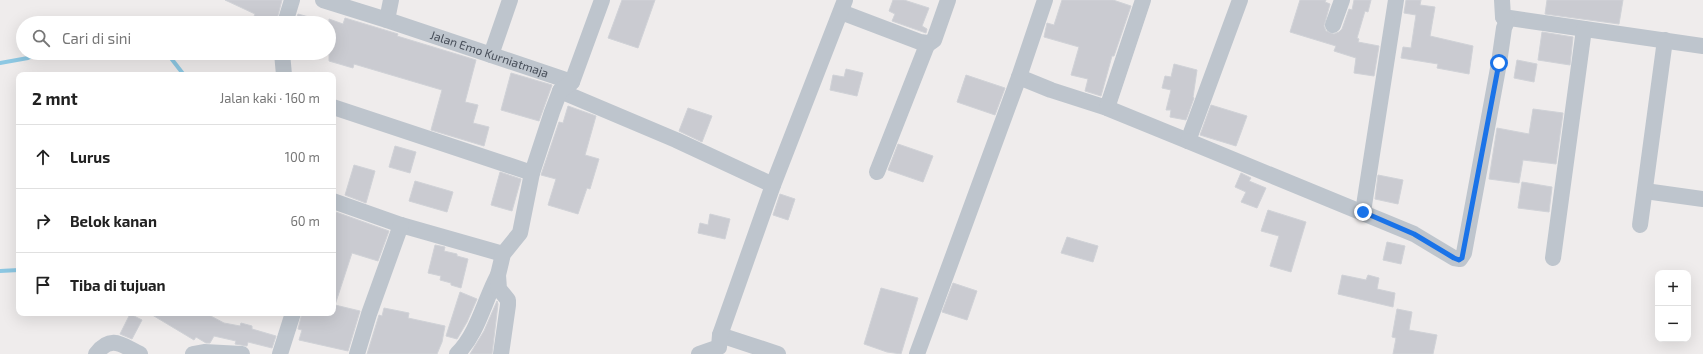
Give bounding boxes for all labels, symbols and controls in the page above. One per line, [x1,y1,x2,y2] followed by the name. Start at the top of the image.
[16,16,336,60] search box
[30,27,52,49] icon: search
[429,27,551,80] street label: Jalan Emo Kurniatmaja
[62,29,131,47] text: Cari di sini
[1490,54,1508,72] route start
[32,88,78,108] text: 2 mnt
[220,90,320,106] text: Jalan kaki · 160 m
[32,146,54,168] icon: ahead
[70,148,110,166] text: Lurus
[285,149,320,165] text: 100 m
[1354,203,1372,221] route end
[32,210,54,232] icon: right
[70,212,157,230] text: Belok kanan
[290,213,320,229] text: 60 m
[1655,270,1691,342] map controls
[1655,270,1691,306] button: +
[32,274,54,296] icon: arrive
[70,276,166,294] text: Tiba di tujuan
[1655,306,1691,342] button: −

